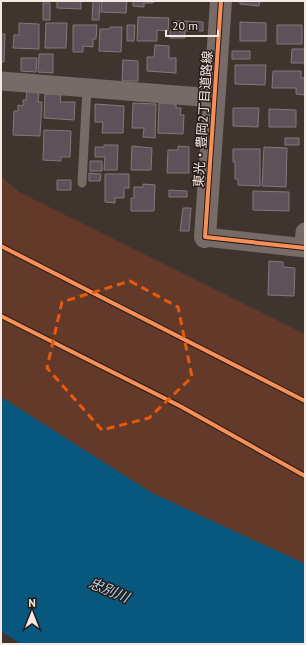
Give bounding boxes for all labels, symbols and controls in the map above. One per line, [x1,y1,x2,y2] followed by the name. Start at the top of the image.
[166,12,218,38] scale bar
[172,18,198,33] text: 20 m
[190,50,216,188] street label: 東光・豊岡2丁目道路線
[86,574,134,607] water label: 忠別川
[12,593,52,633] north arrow
[28,596,36,610] text: N

